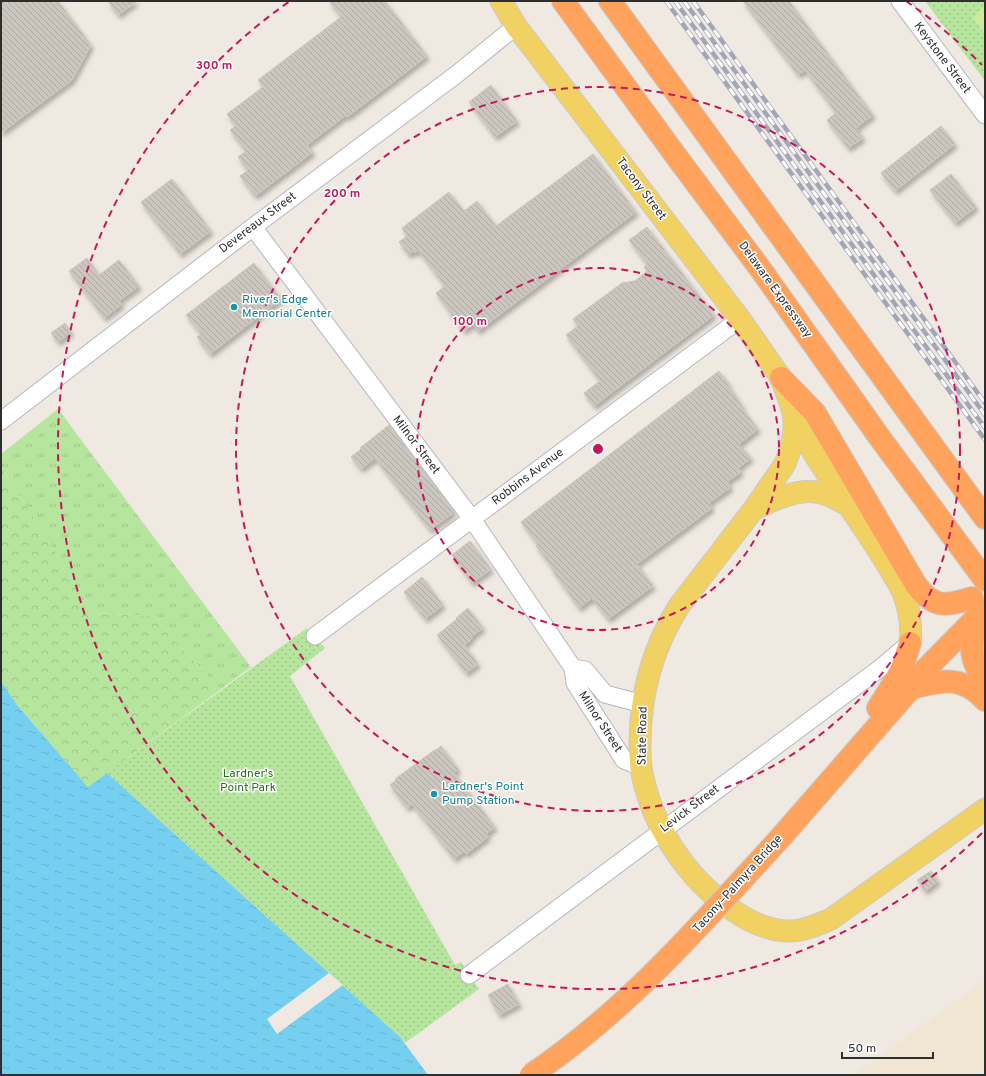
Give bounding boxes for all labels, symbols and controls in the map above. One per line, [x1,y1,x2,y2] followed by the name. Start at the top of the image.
[910,19,974,97] street label: Keystone Street
[196,58,232,74] text: 300 m
[612,154,670,224] street label: Tacony Street
[324,186,360,202] text: 200 m
[216,189,300,257] street label: Devereaux Street
[735,239,815,341] street label: Delaware Expressway
[242,292,332,322] place label: River's Edge Memorial Center
[229,302,239,312] marker: River's Edge Memorial Center
[453,314,487,330] text: 100 m
[389,412,443,478] street label: Milnor Street
[591,442,605,456] centre of rings
[489,445,567,509] street label: Robbins Avenue
[574,688,626,756] street label: Milnor Street
[634,706,652,766] street label: State Road
[220,766,276,796] park label: Lardner's Point Park
[442,779,524,809] place label: Lardner's Point Pump Station
[657,781,723,837] street label: Levick Street
[429,789,439,799] marker: Lardner's Point Pump Station
[690,831,786,937] street label: Tacony–Palmyra Bridge
[842,1034,933,1060] scale bar
[848,1041,876,1057] text: 50 m

